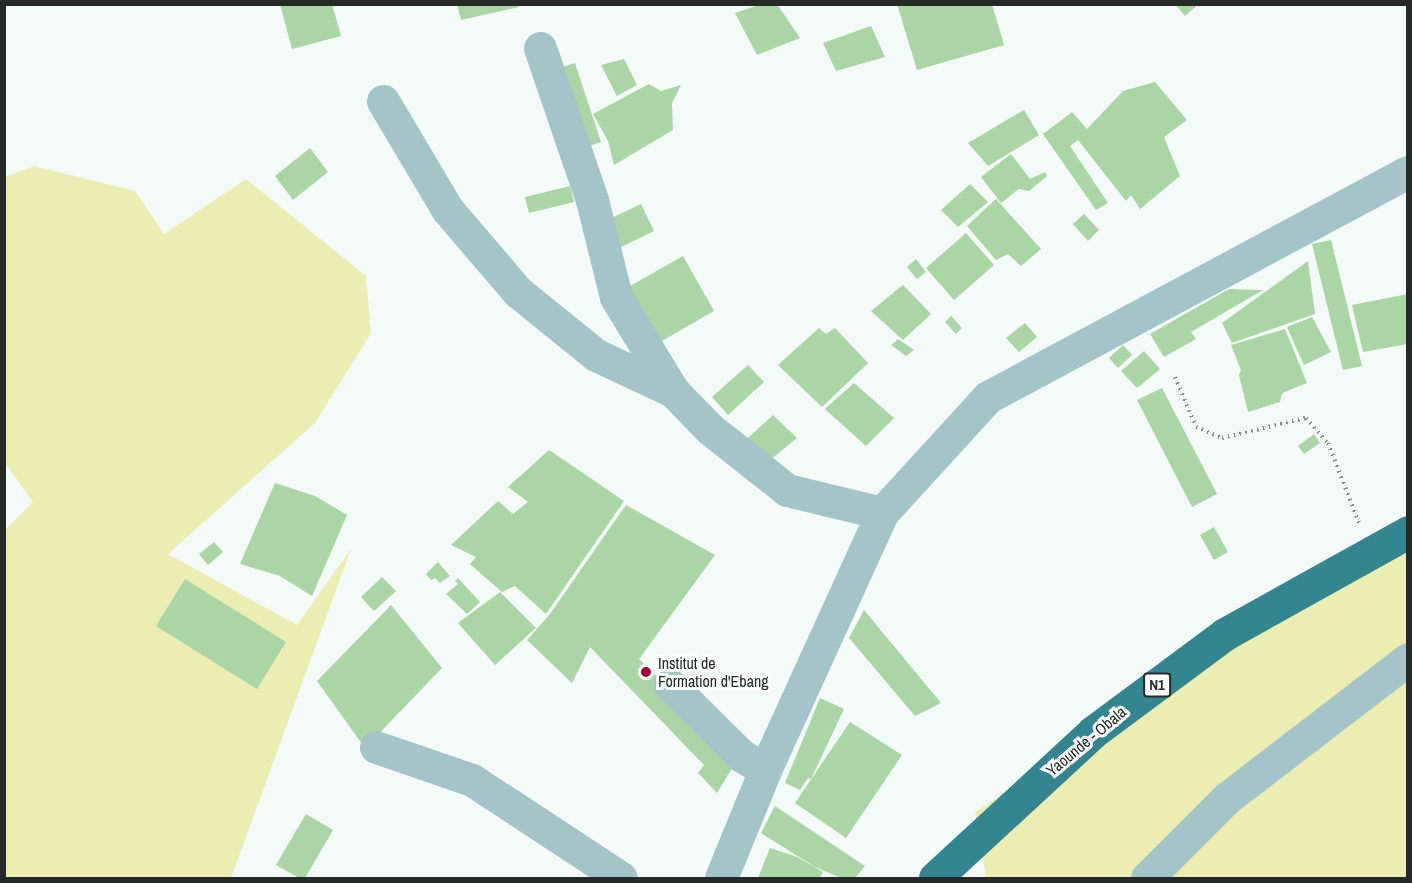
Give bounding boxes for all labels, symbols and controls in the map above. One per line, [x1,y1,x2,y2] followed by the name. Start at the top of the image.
[658,653,769,691] place label: Institut de Formation d'Ebang
[639,665,653,679] marker: Institut de Formation d'Ebang
[1142,673,1172,697] road number: N1
[1042,702,1130,780] street label: Yaounde - Obala

